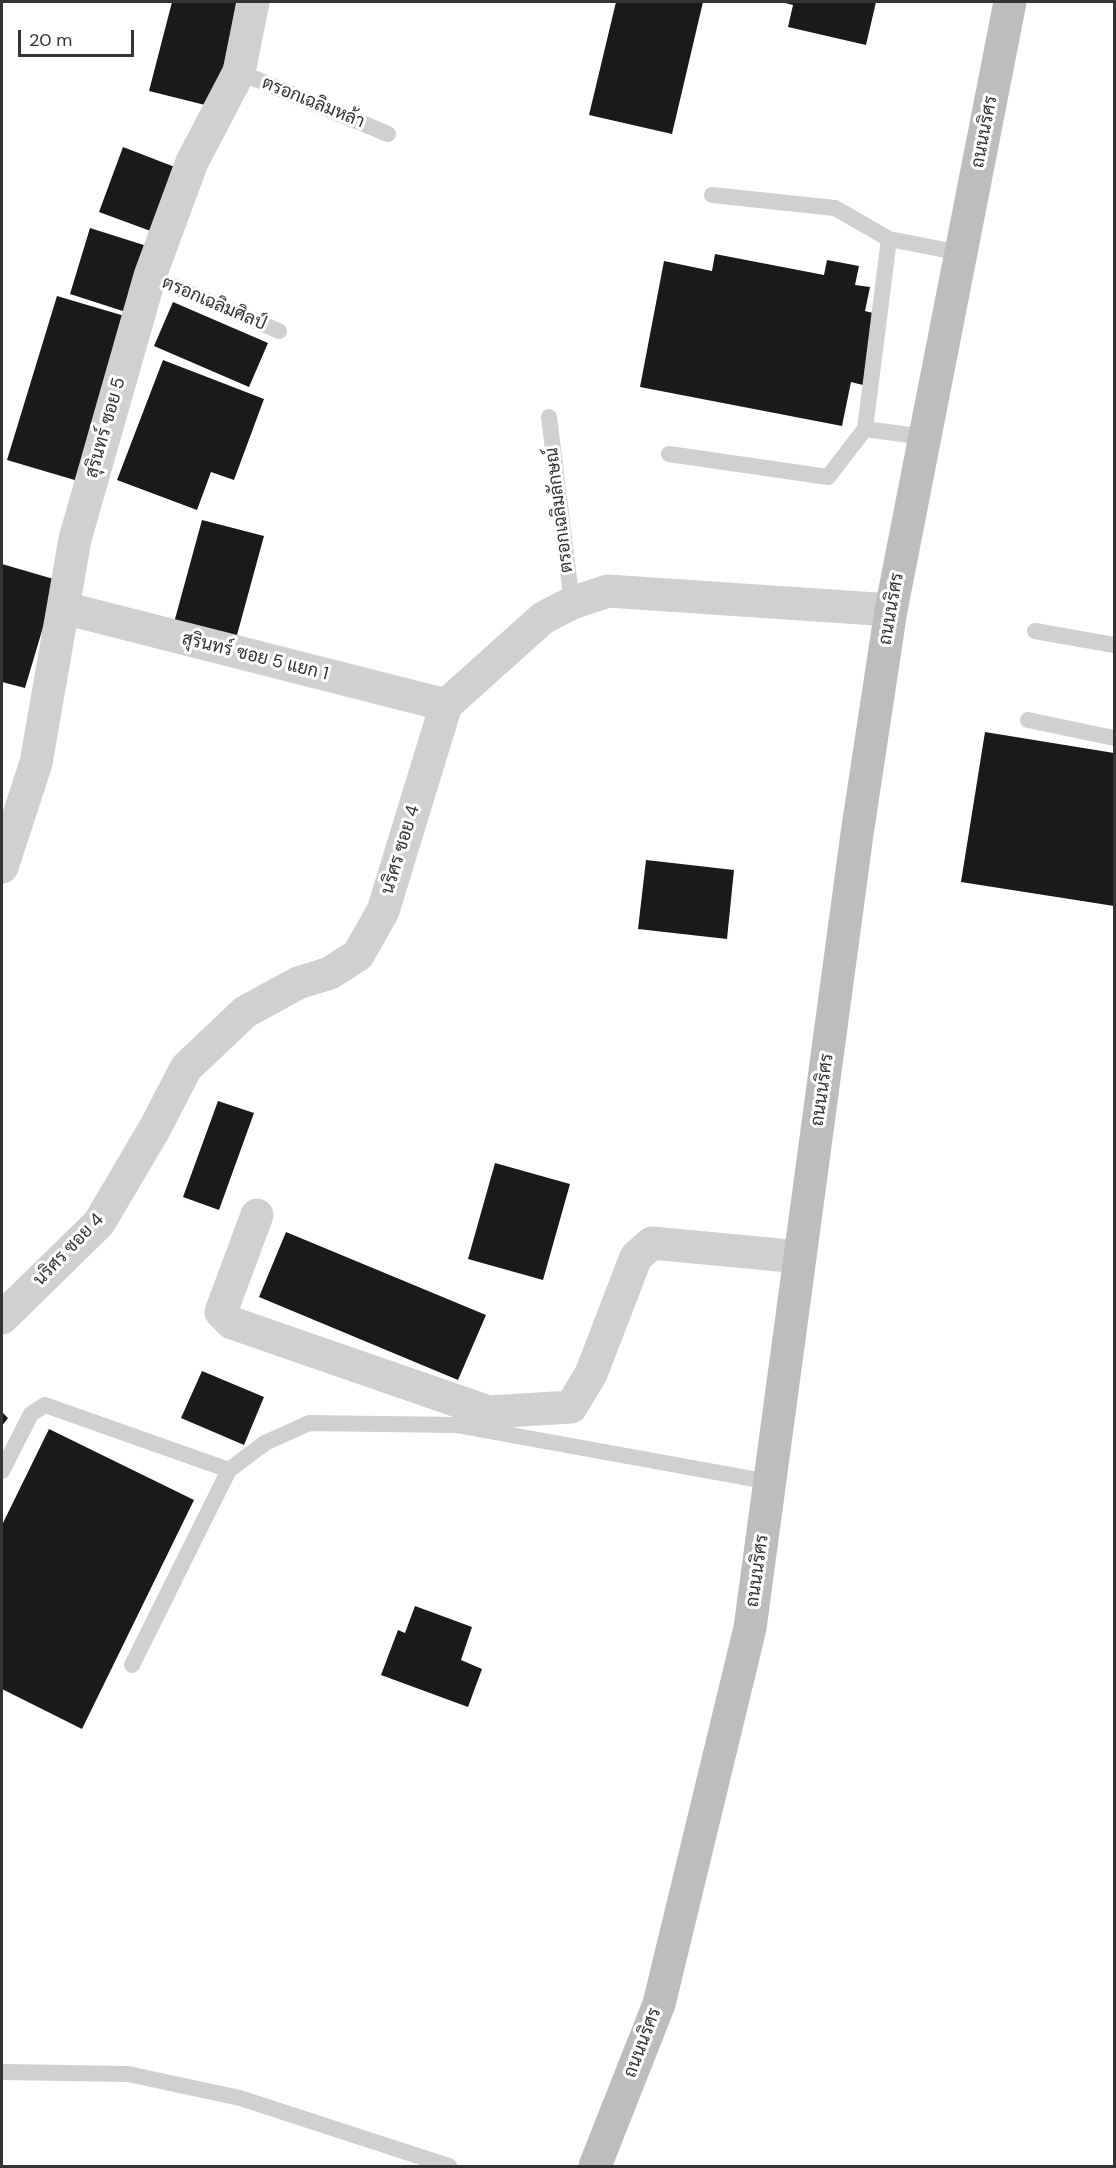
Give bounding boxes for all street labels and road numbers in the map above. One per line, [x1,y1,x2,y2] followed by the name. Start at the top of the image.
[259,73,367,133] street label: ตรอกเฉลิมหล้า
[967,94,1003,170] street label: ถนนนริศร
[159,272,269,336] street label: ตรอกเฉลิมศิลป์
[81,375,131,481] street label: สุรินทร์ ซอย 5
[542,446,578,574] street label: ตรอกเฉลิมลักษณ์
[875,571,909,647] street label: ถนนนริศร
[180,628,330,686] street label: สุรินทร์ ซอย 5 แยก 1
[377,803,425,897] street label: นริศร ซอย 4
[807,1052,839,1128] street label: ถนนนริศร
[29,1209,109,1291] street label: นริศร ซอย 4
[742,1533,774,1609] street label: ถนนนริศร
[620,2005,666,2081] street label: ถนนนริศร

